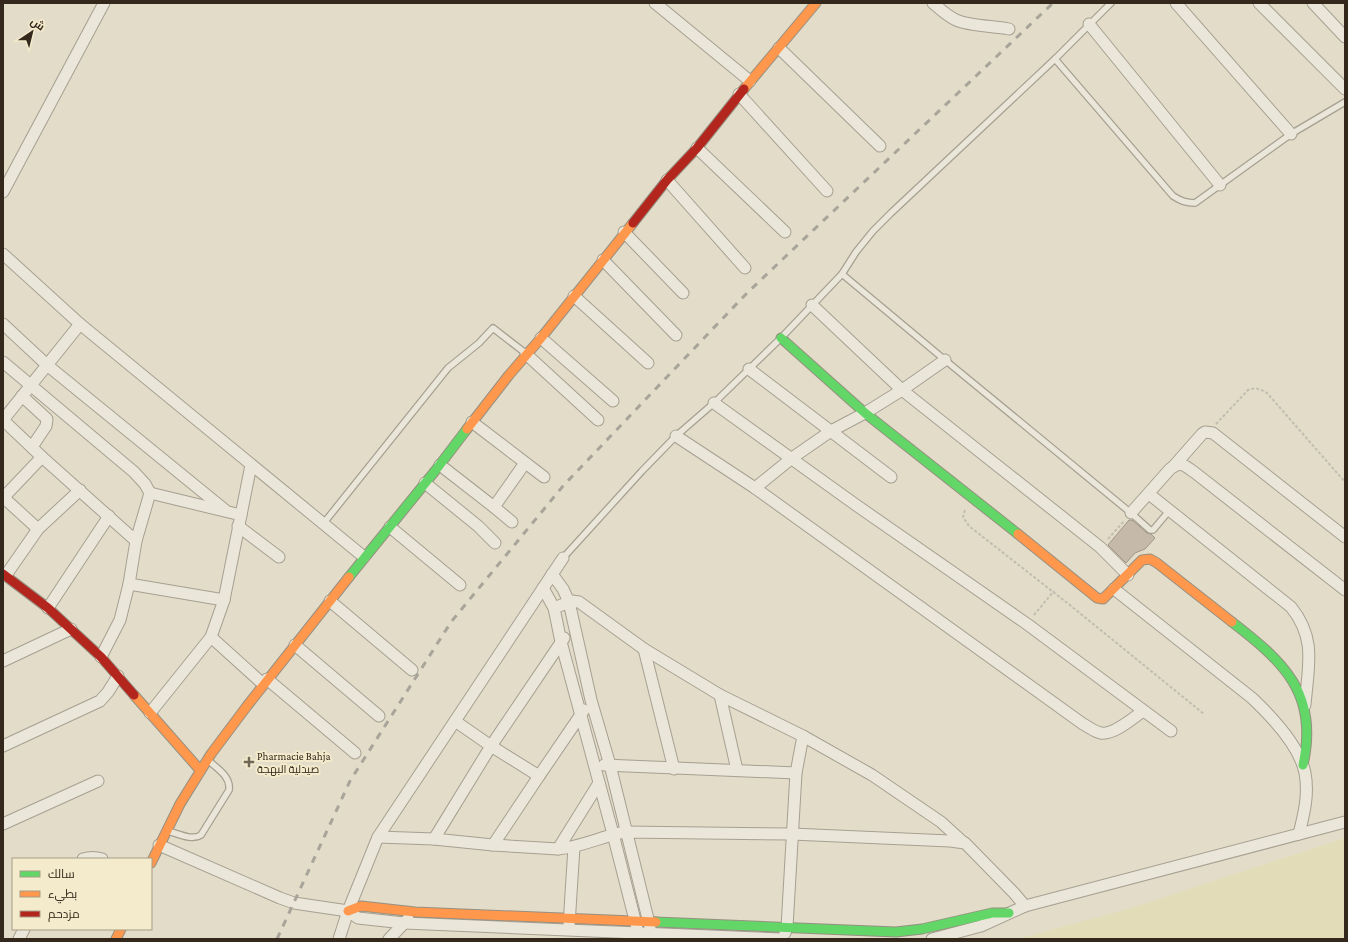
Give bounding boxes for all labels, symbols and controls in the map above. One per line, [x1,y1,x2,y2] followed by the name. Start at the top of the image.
[12,12,52,52] north arrow
[28,15,47,34] text: ش
[257,750,331,776] place label: Pharmacie Bahja صيدلية البهجة
[244,757,254,767] marker: Pharmacie Bahja صيدلية البهجة
[12,858,152,930] legend
[48,867,75,881] text: سالك
[48,887,77,904] text: بطيء
[48,907,80,922] text: مزدحم

